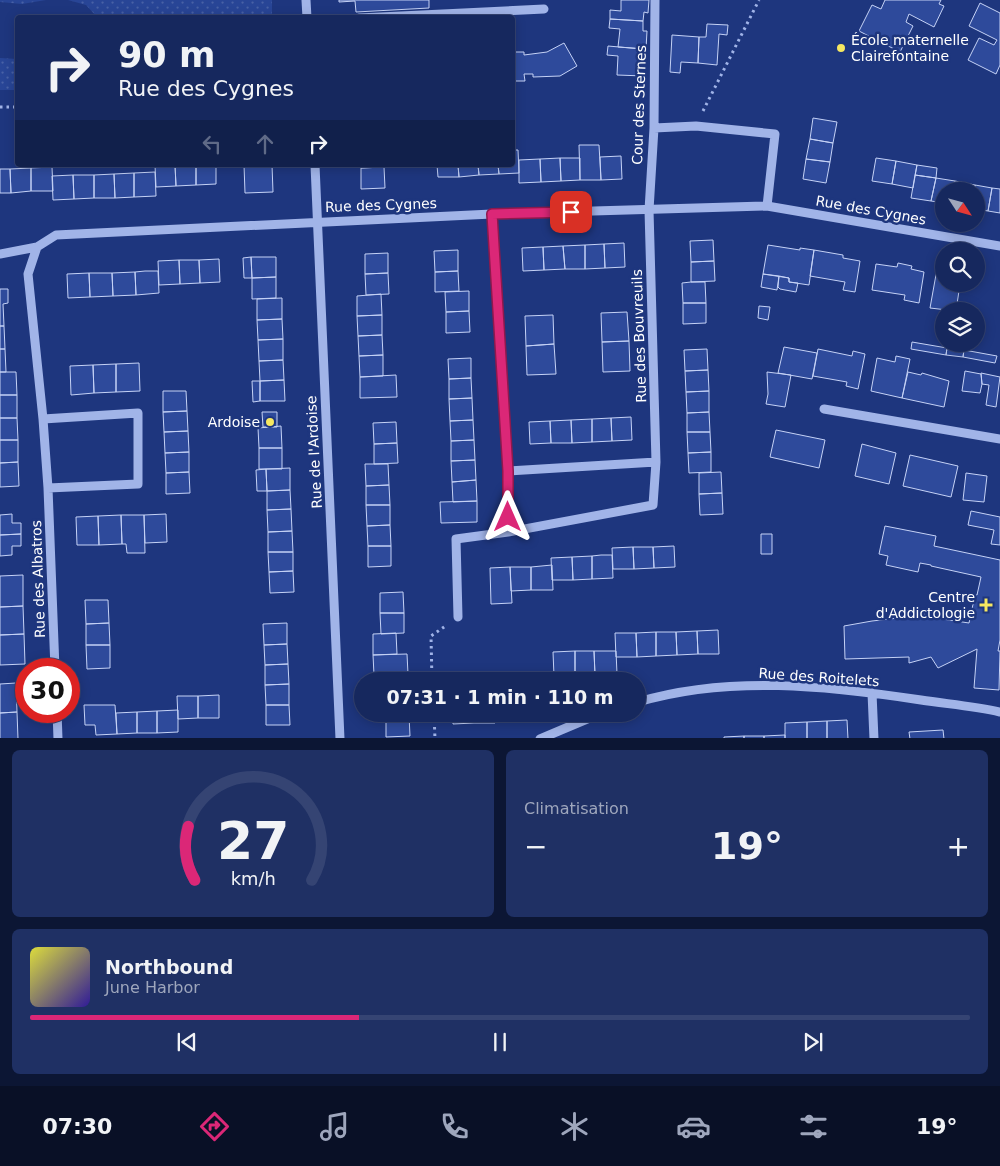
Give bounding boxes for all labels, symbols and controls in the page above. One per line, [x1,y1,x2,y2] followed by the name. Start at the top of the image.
[851,32,969,64] place label: École maternelle Clairefontaine
[35,35,100,100] icon: right
[118,35,215,75] text: 90 m
[835,42,847,54] marker: École maternelle Clairefontaine
[629,45,649,165] street label: Cour des Sternes
[118,76,294,101] text: Rue des Cygnes
[198,130,226,158] icon: left
[251,130,279,158] icon: ahead
[304,130,332,158] icon: right
[935,182,985,232] north arrow
[935,182,985,352] map controls
[550,191,592,233] pin
[814,192,928,228] street label: Rue des Cygnes
[325,195,437,215] street label: Rue des Cygnes
[557,198,585,226] icon: arrive
[935,242,985,292] button: search
[629,269,649,403] street label: Rue des Bouvreuils
[935,302,985,352] button: layers
[303,395,325,509] street label: Rue de l'Ardoise
[208,414,260,430] place label: Ardoise
[264,416,276,428] marker: Ardoise
[481,490,533,542] position arrow
[28,520,48,638] street label: Rue des Albatros
[876,589,975,621] place label: Centre d'Addictologie
[979,598,993,612] marker: Centre d'Addictologie
[15,658,80,723] speed limit sign: 30
[758,665,880,689] street label: Rue des Roitelets
[386,686,614,708] text: 07:31 · 1 min · 110 m
[524,799,629,818] text: Climatisation
[217,811,289,871] text: 27
[711,824,783,868] text: 19°
[524,830,547,863] text: −
[947,830,970,863] text: +
[230,868,276,889] text: km/h
[105,956,233,978] text: Northbound
[105,978,200,997] text: June Harbor
[173,1028,201,1056] icon: previous
[486,1028,514,1056] icon: pause
[799,1028,827,1056] icon: next
[197,1109,232,1144] icon: directions
[317,1109,352,1144] icon: music
[437,1109,472,1144] icon: phone
[557,1109,592,1144] icon: climate
[676,1109,711,1144] icon: car
[796,1109,831,1144] icon: filters
[42,1114,112,1139] text: 07:30
[916,1114,958,1139] text: 19°

